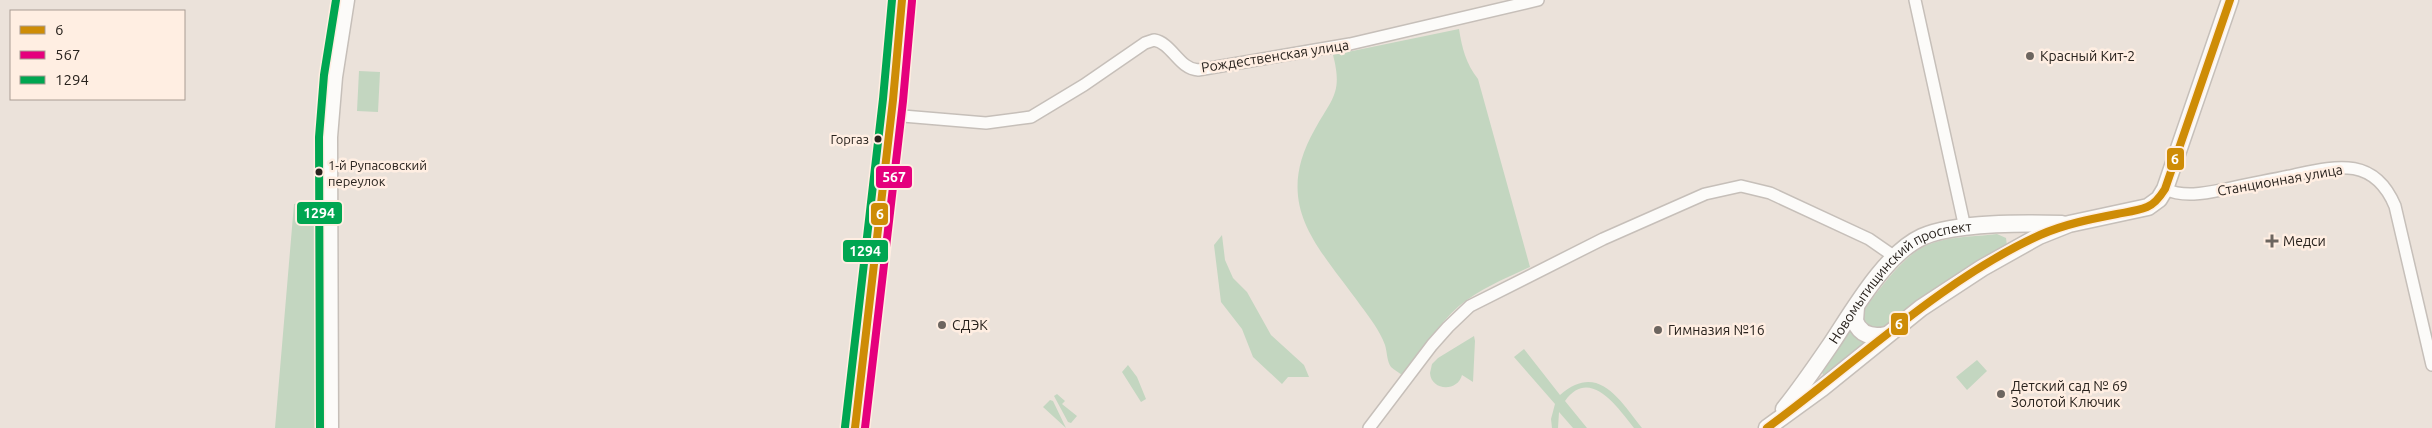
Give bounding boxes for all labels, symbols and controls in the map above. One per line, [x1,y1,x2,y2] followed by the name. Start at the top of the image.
[10,10,185,100] legend
[55,21,63,38] text: 6
[1200,36,1350,76] street label: Рождественская улица
[55,46,80,63] text: 567
[2040,48,2135,64] place label: Красный Кит-2
[2024,50,2036,62] marker: Красный Кит-2
[55,71,89,88] text: 1294
[830,132,869,146] place label: Горгаз
[873,134,883,144] marker: Горгаз
[2166,147,2185,171] line badge: 6
[2171,151,2179,167] text: 6
[328,158,427,188] place label: 1-й Рупасовский переулок
[2216,161,2344,199] street label: Станционная улица
[875,165,913,189] line badge: 567
[314,167,324,177] marker: 1-й Рупасовский переулок
[882,169,906,185] text: 567
[296,201,343,225] line badge: 1294
[870,202,889,226] line badge: 6
[303,205,335,221] text: 1294
[876,206,884,222] text: 6
[1825,218,1973,347] street label: Новомытищинский проспект
[2283,233,2326,249] place label: Медси
[2265,234,2279,248] marker: Медси
[842,239,889,263] line badge: 1294
[849,243,881,259] text: 1294
[1890,312,1909,336] line badge: 6
[1895,316,1903,332] text: 6
[952,317,988,333] place label: СДЭК
[936,319,948,331] marker: СДЭК
[1668,322,1765,338] place label: Гимназия №16
[1652,324,1664,336] marker: Гимназия №16
[2011,378,2128,410] place label: Детский сад № 69 Золотой Ключик
[1995,388,2007,400] marker: Детский сад № 69 Золотой Ключик

